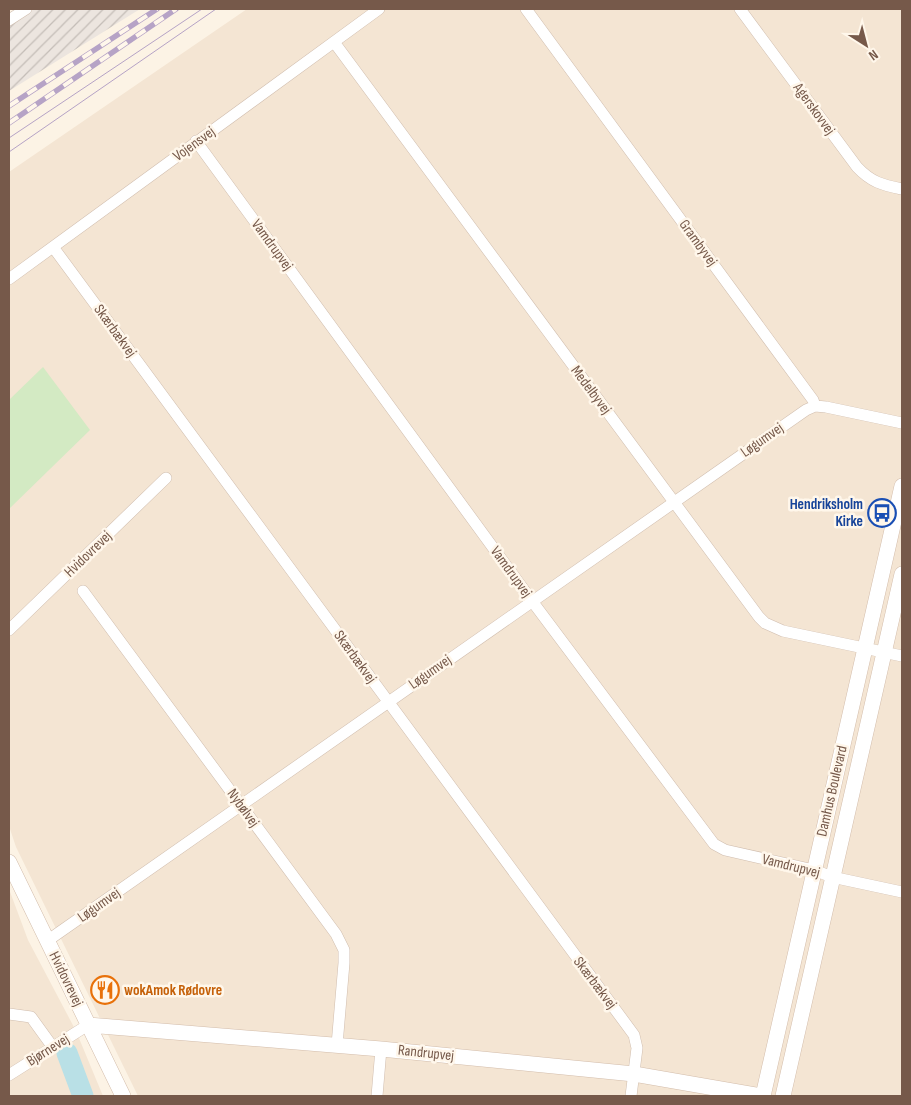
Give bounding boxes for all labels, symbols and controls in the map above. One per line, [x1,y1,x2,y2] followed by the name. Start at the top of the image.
[841,20,891,70] north arrow
[865,46,881,64] text: N
[788,78,839,139] street label: Agerskovvej
[169,122,219,166] street label: Vojensvej
[247,216,297,275] street label: Vamdrupvej
[675,216,722,270] street label: Grambyvej
[89,301,141,361] street label: Skærbækvej
[566,362,616,418] street label: Medelbyvej
[737,418,787,461] street label: Løgumvej
[790,495,863,531] place label: Hendriksholm Kirke
[867,498,897,528] bus stop icon: Hendriksholm Kirke
[60,527,116,581] street label: Hvidovrevej
[486,543,536,602] street label: Vamdrupvej
[329,627,381,687] street label: Skærbækvej
[405,650,455,693] street label: Løgumvej
[812,744,852,838] street label: Damhus Boulevard
[223,785,264,831] street label: Nybølvej
[760,850,822,882] street label: Vamdrupvej
[74,883,124,926] street label: Løgumvej
[45,948,88,1010] street label: Hvidovrevej
[569,953,621,1013] street label: Skærbækvej
[90,975,120,1005] restaurant icon: wokAmok Rødovre
[124,981,222,1000] place label: wokAmok Rødovre
[23,1029,73,1070] street label: Bjørnevej
[397,1041,455,1065] street label: Randrupvej

